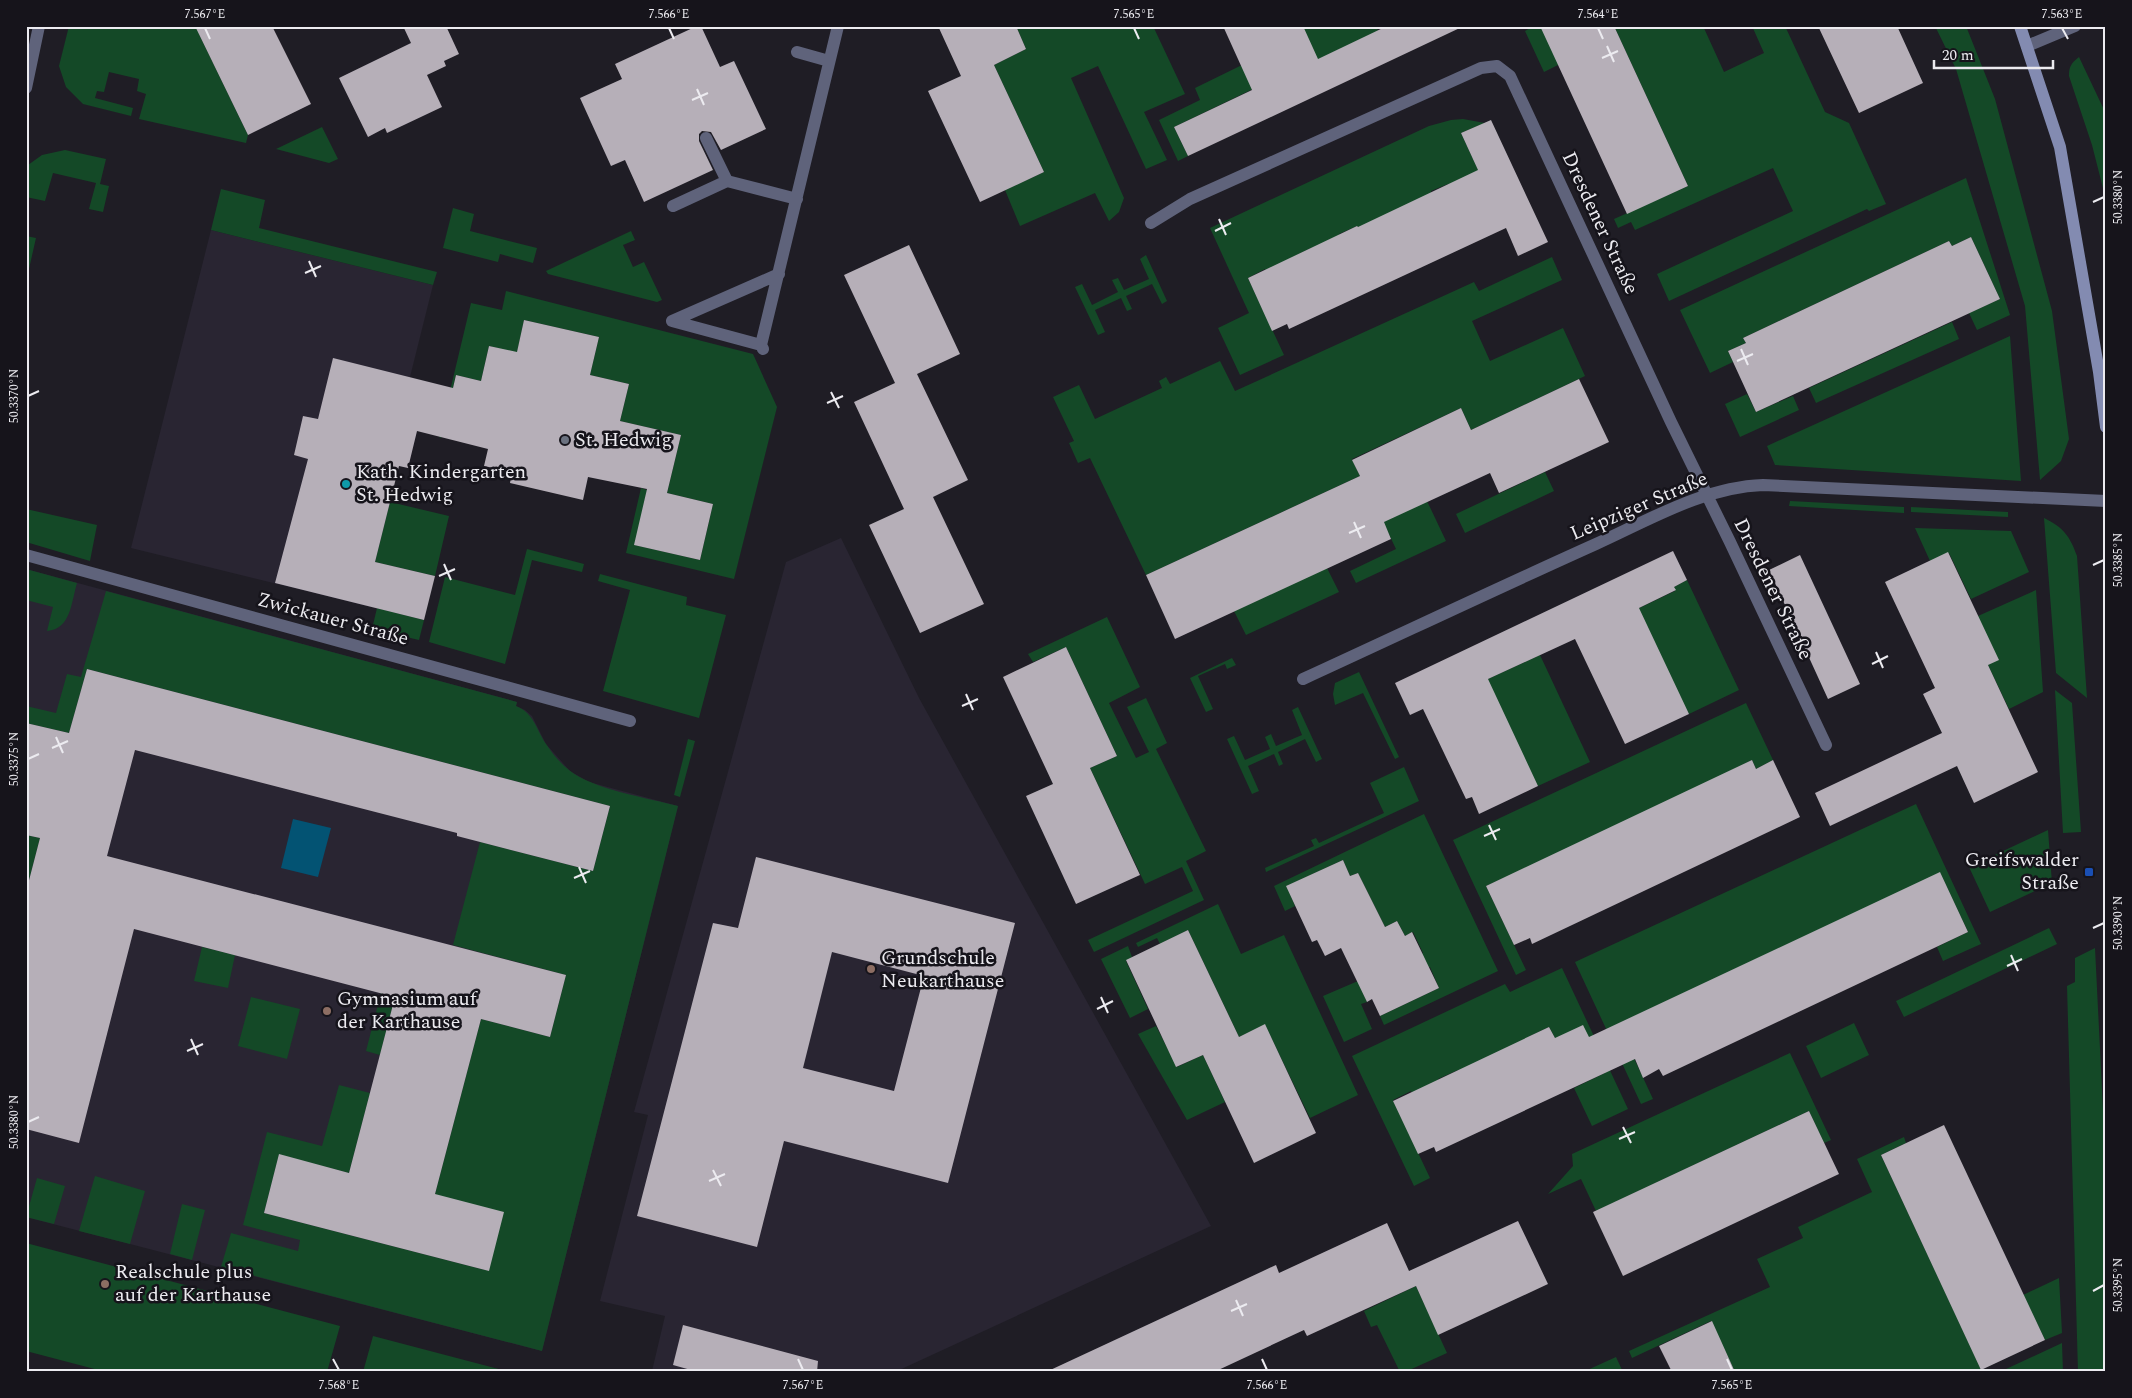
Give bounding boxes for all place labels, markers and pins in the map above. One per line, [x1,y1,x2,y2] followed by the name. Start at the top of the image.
[575,425,672,455] place label: St. Hedwig
[559,434,571,446] marker: St. Hedwig
[356,457,526,510] place label: Kath. Kindergarten St. Hedwig
[340,478,352,490] marker: Kath. Kindergarten St. Hedwig
[1965,845,2079,898] place label: Greifswalder Straße
[2083,866,2095,878] marker: Greifswalder Straße
[881,943,1004,996] place label: Grundschule Neukarthause
[865,963,877,975] marker: Grundschule Neukarthause
[337,984,479,1037] place label: Gymnasium auf der Karthause
[321,1005,333,1017] marker: Gymnasium auf der Karthause
[115,1257,271,1310] place label: Realschule plus auf der Karthause
[99,1278,111,1290] marker: Realschule plus auf der Karthause

